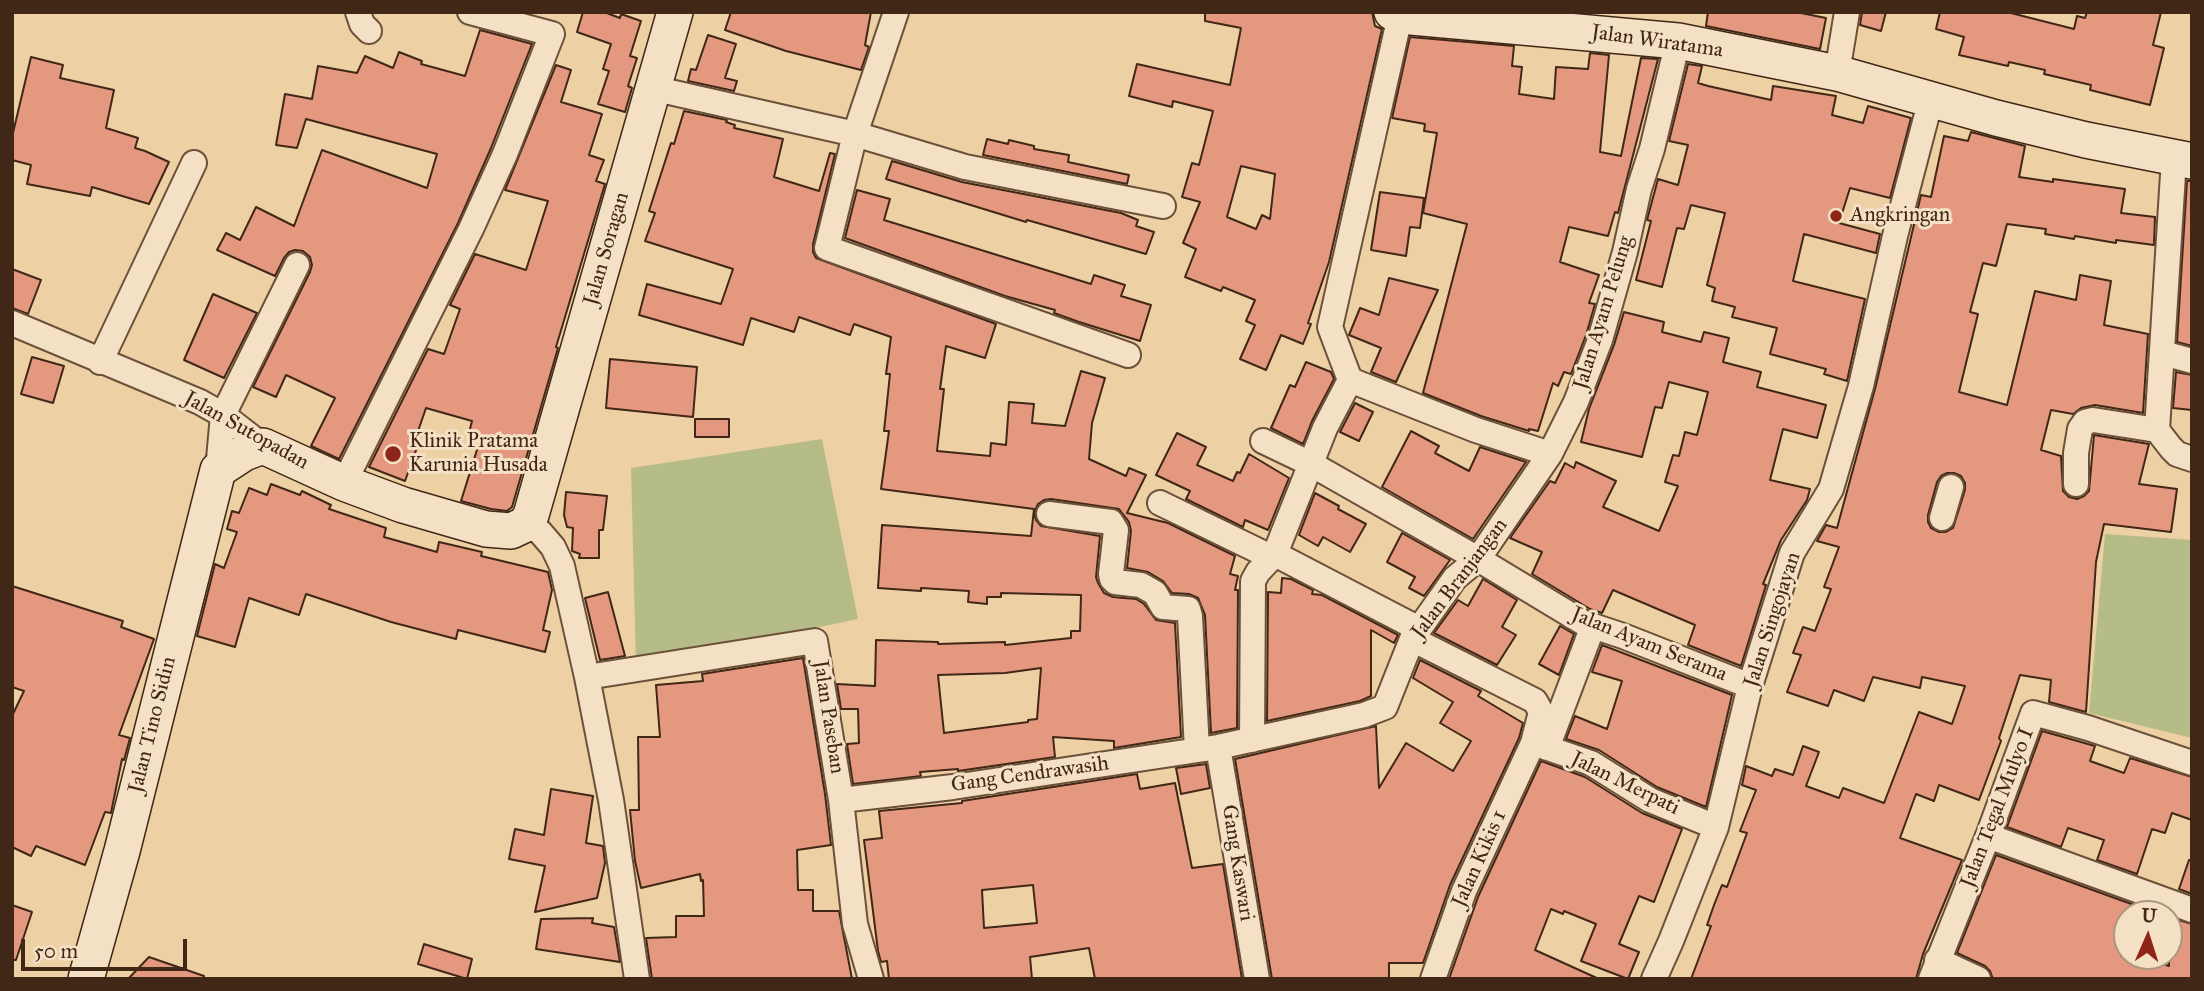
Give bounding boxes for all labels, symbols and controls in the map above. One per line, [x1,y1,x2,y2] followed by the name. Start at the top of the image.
[1590,20,1724,64] street label: Jalan Wiratama
[579,189,635,309] street label: Jalan Soragan
[1850,203,1950,229] place label: Angkringan
[1828,208,1844,224] marker: Angkringan
[1569,233,1639,393] street label: Jalan Ayam Pelung
[179,386,313,476] street label: Jalan Sutopadan
[409,429,548,479] place label: Klinik Pratama Karunia Husada
[383,444,403,464] marker: Klinik Pratama Karunia Husada
[1406,514,1514,644] street label: Jalan Branjangan
[1739,549,1807,691] street label: Jalan Singojayan
[1568,602,1730,688] street label: Jalan Ayam Serama
[124,654,182,796] street label: Jalan Tino Sidin
[807,658,849,776] street label: Jalan Paseban
[1956,724,2040,892] street label: Jalan Tegal Mulyo I
[1566,747,1684,821] street label: Jalan Merpati
[949,751,1111,799] street label: Gang Cendrawasih
[1215,803,1259,923] street label: Gang Kaswari
[1447,806,1513,912] street label: Jalan Kikis 1
[2113,900,2183,970] north arrow
[2141,904,2157,927] text: U
[24,925,191,969] scale bar
[34,938,78,964] text: 50 m

